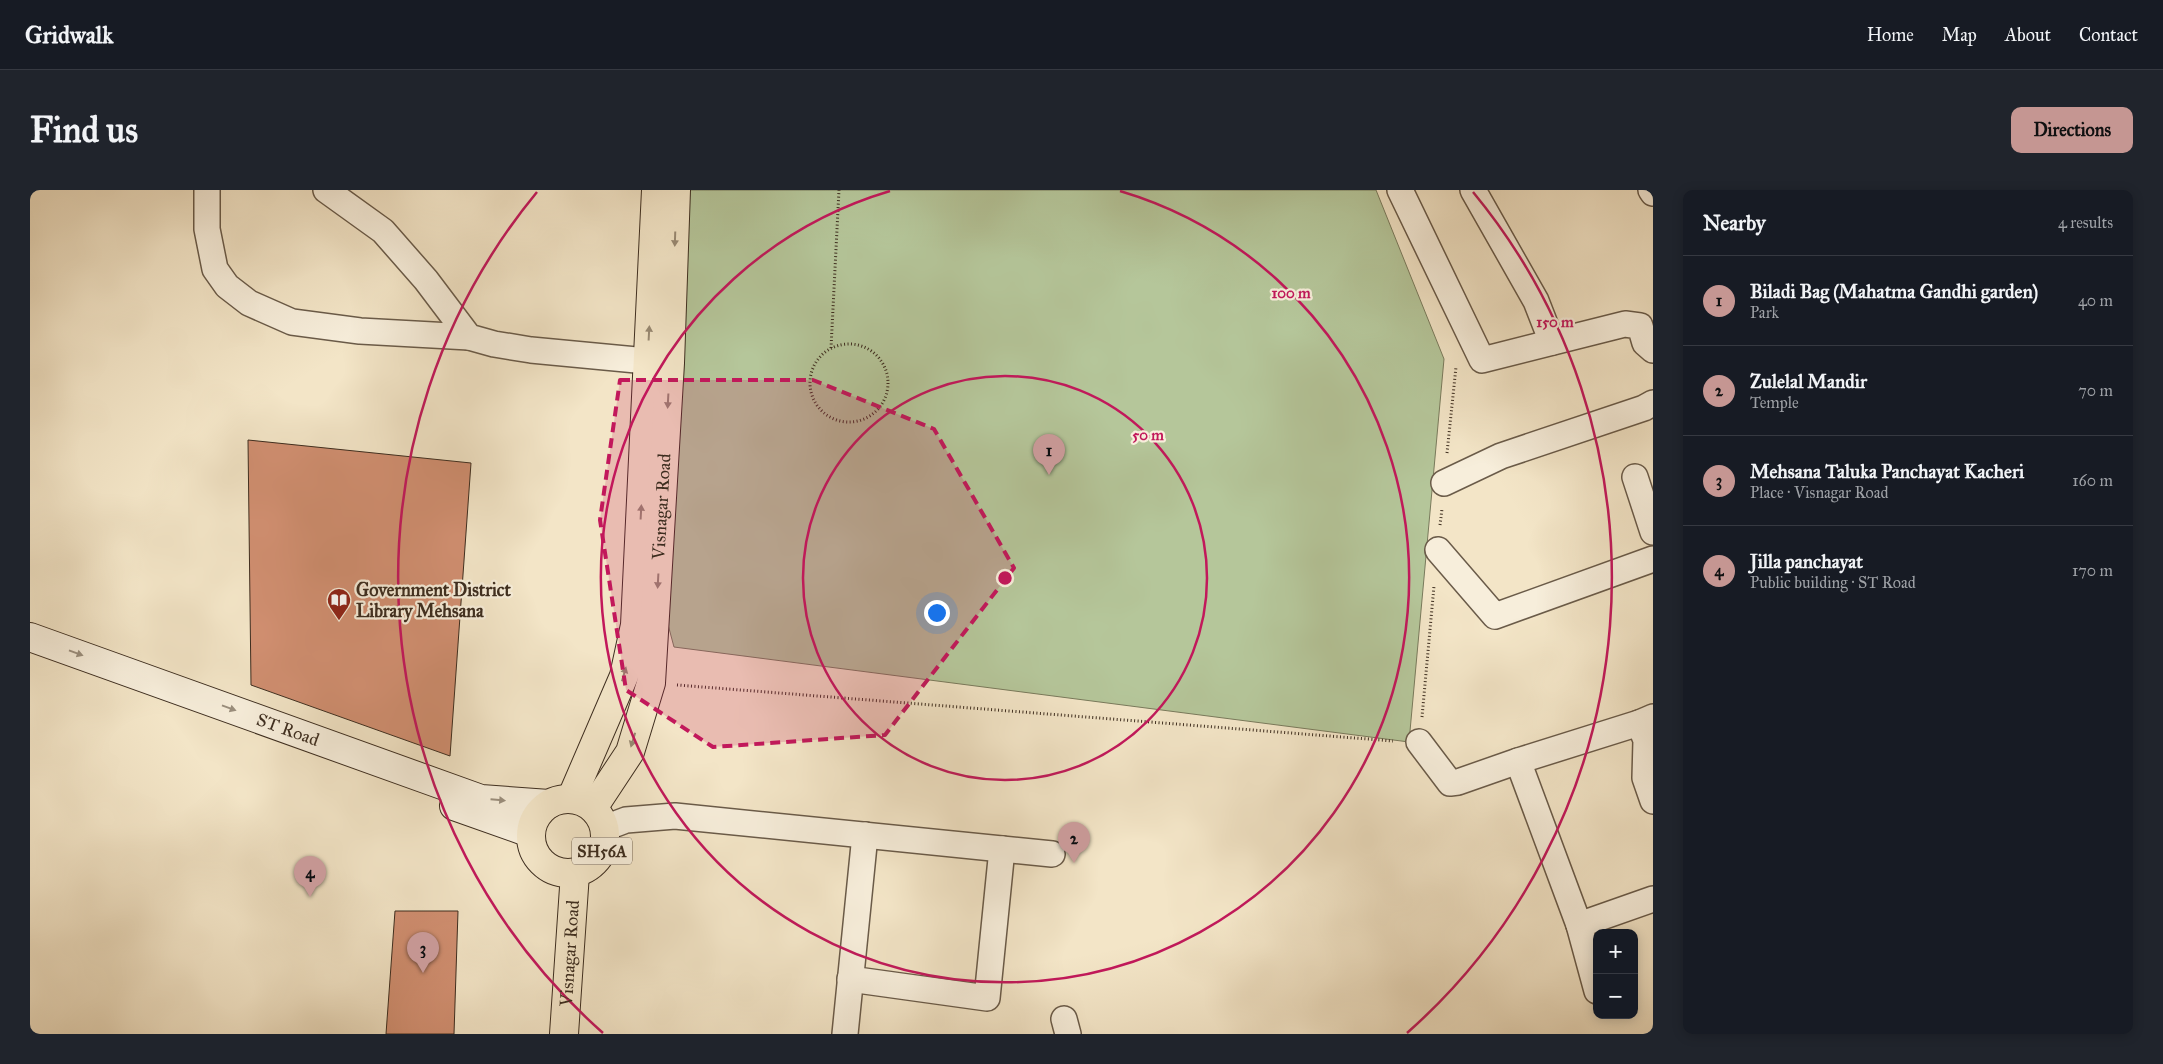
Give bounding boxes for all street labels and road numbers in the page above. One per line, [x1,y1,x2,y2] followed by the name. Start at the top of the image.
[647,453,676,561] street label: Visnagar Road
[254,708,322,751] street label: ST Road
[572,838,632,864] road number: SH56A
[555,899,584,1008] street label: Visnagar Road

